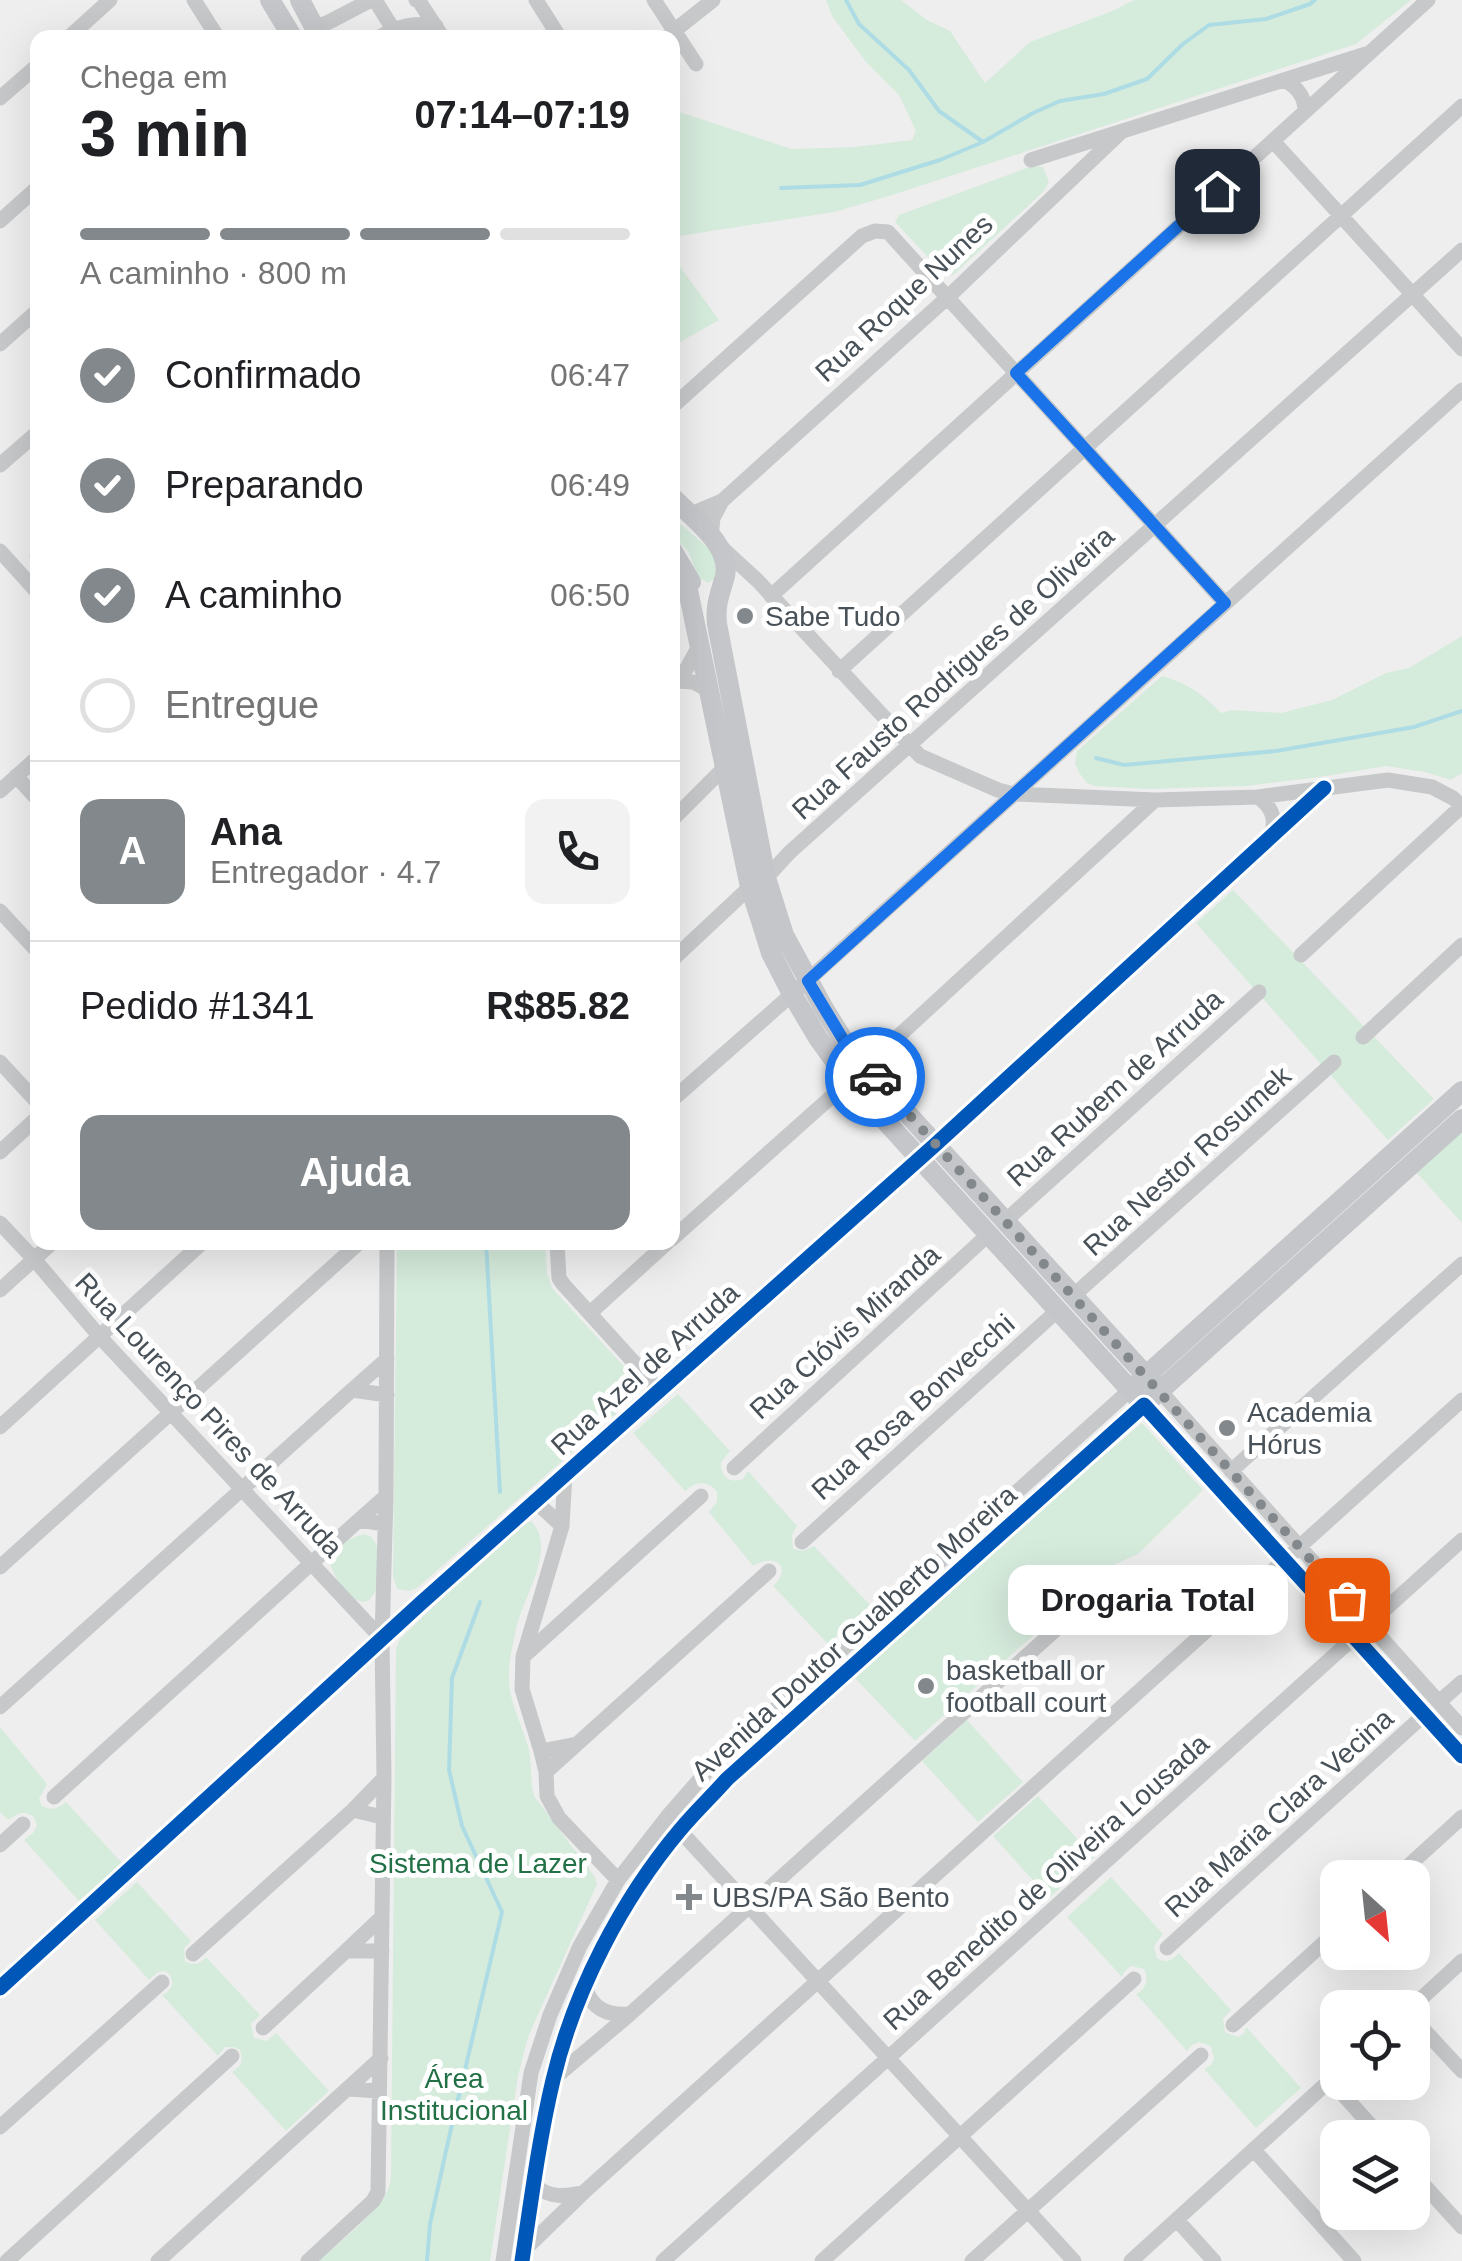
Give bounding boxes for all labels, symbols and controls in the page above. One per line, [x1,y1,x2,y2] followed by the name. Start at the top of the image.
[80,59,228,95] text: Chega em
[414,94,630,136] text: 07:14–07:19
[80,97,250,170] text: 3 min
[1175,149,1260,234] pin
[1190,164,1245,219] icon: home
[809,208,999,388] street label: Rua Roque Nunes
[80,255,347,291] text: A caminho · 800 m
[80,348,135,403] icon: check
[165,354,361,396] text: Confirmado
[550,357,630,393] text: 06:47
[80,458,135,513] icon: check
[165,464,364,506] text: Preparando
[550,467,630,503] text: 06:49
[786,520,1120,826] street label: Rua Fausto Rodrigues de Oliveira
[80,568,135,623] icon: check
[165,574,342,616] text: A caminho
[550,577,630,613] text: 06:50
[765,601,900,632] place label: Sabe Tudo
[734,605,756,627] marker: Sabe Tudo
[165,684,319,726] text: Entregue
[525,799,630,904] button: phone
[210,811,282,853] text: Ana
[119,830,146,872] text: A
[210,854,441,890] text: Entregador · 4.7
[1001,983,1229,1193] street label: Rua Rubem de Arruda
[80,985,315,1027] text: Pedido #1341
[486,985,630,1027] text: R$85.82
[825,1027,925,1127] courier
[848,1050,903,1105] icon: car
[1077,1059,1298,1262] street label: Rua Nestor Rosumek
[80,1115,630,1230] button: Ajuda
[744,1238,946,1425] street label: Rua Clóvis Miranda
[69,1267,349,1564] street label: Rua Lourenço Pires de Arruda
[545,1276,745,1461] street label: Rua Azel de Arruda
[805,1308,1021,1506] street label: Rua Rosa Bonvecchi
[1247,1397,1372,1460] place label: Academia Hórus
[1216,1417,1238,1439] marker: Academia Hórus
[685,1479,1023,1787] street label: Avenida Doutor Gualberto Moreira
[1305,1558,1390,1643] pin
[1007,1565,1287,1635] callout: Drogaria Total
[1320,1573,1375,1628] icon: bag
[1041,1582,1255,1618] text: Drogaria Total
[946,1655,1107,1718] place label: basketball or football court
[915,1675,937,1697] marker: basketball or football court
[1159,1702,1400,1923] street label: Rua Maria Clara Vecina
[877,1728,1215,2036] street label: Rua Benedito de Oliveira Lousada
[369,1848,587,1879] park label: Sistema de Lazer
[1320,1860,1430,1970] north arrow
[1320,1860,1430,2230] map controls
[712,1882,950,1913] place label: UBS/PA São Bento
[676,1884,702,1910] marker: UBS/PA São Bento
[1320,1990,1430,2100] button: locate
[380,2063,528,2126] park label: Área Institucional
[1320,2120,1430,2230] button: layers

